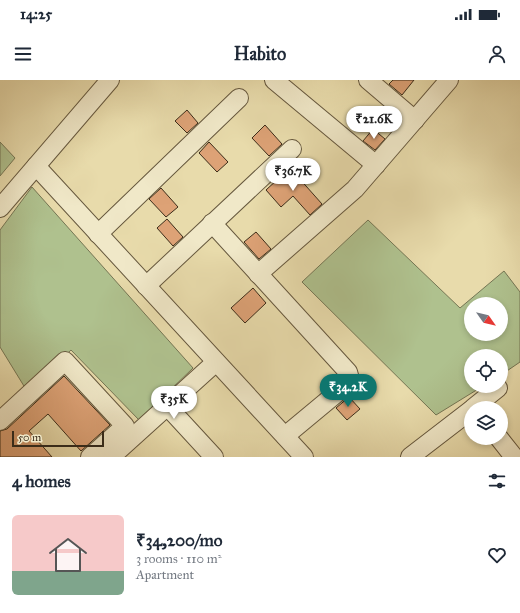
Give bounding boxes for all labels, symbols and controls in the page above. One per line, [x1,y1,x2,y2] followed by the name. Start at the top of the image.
[20,5,52,23] text: 14:25
[12,43,34,65] icon: menu
[234,43,286,65] text: Habito
[486,43,508,65] icon: person
[341,106,407,140] pin: ₹21.6K
[355,111,393,127] text: ₹21.6K
[260,158,326,192] pin: ₹36.7K
[274,163,312,179] text: ₹36.7K
[464,297,508,341] north arrow
[464,297,508,445] map controls
[464,349,508,393] button: locate
[315,374,381,408] pin: ₹34.2K
[329,379,367,395] text: ₹34.2K
[150,386,198,420] pin: ₹35K
[160,391,188,407] text: ₹35K
[464,401,508,445] button: layers
[12,429,104,448] scale bar
[18,431,41,444] text: 50 m
[486,470,508,492] icon: filters
[12,471,71,492] text: 4 homes
[136,530,222,551] text: ₹34,200/mo
[44,531,92,579] icon: home
[486,544,508,566] icon: heart
[136,551,221,567] text: 3 rooms · 110 m²
[136,567,194,583] text: Apartment

